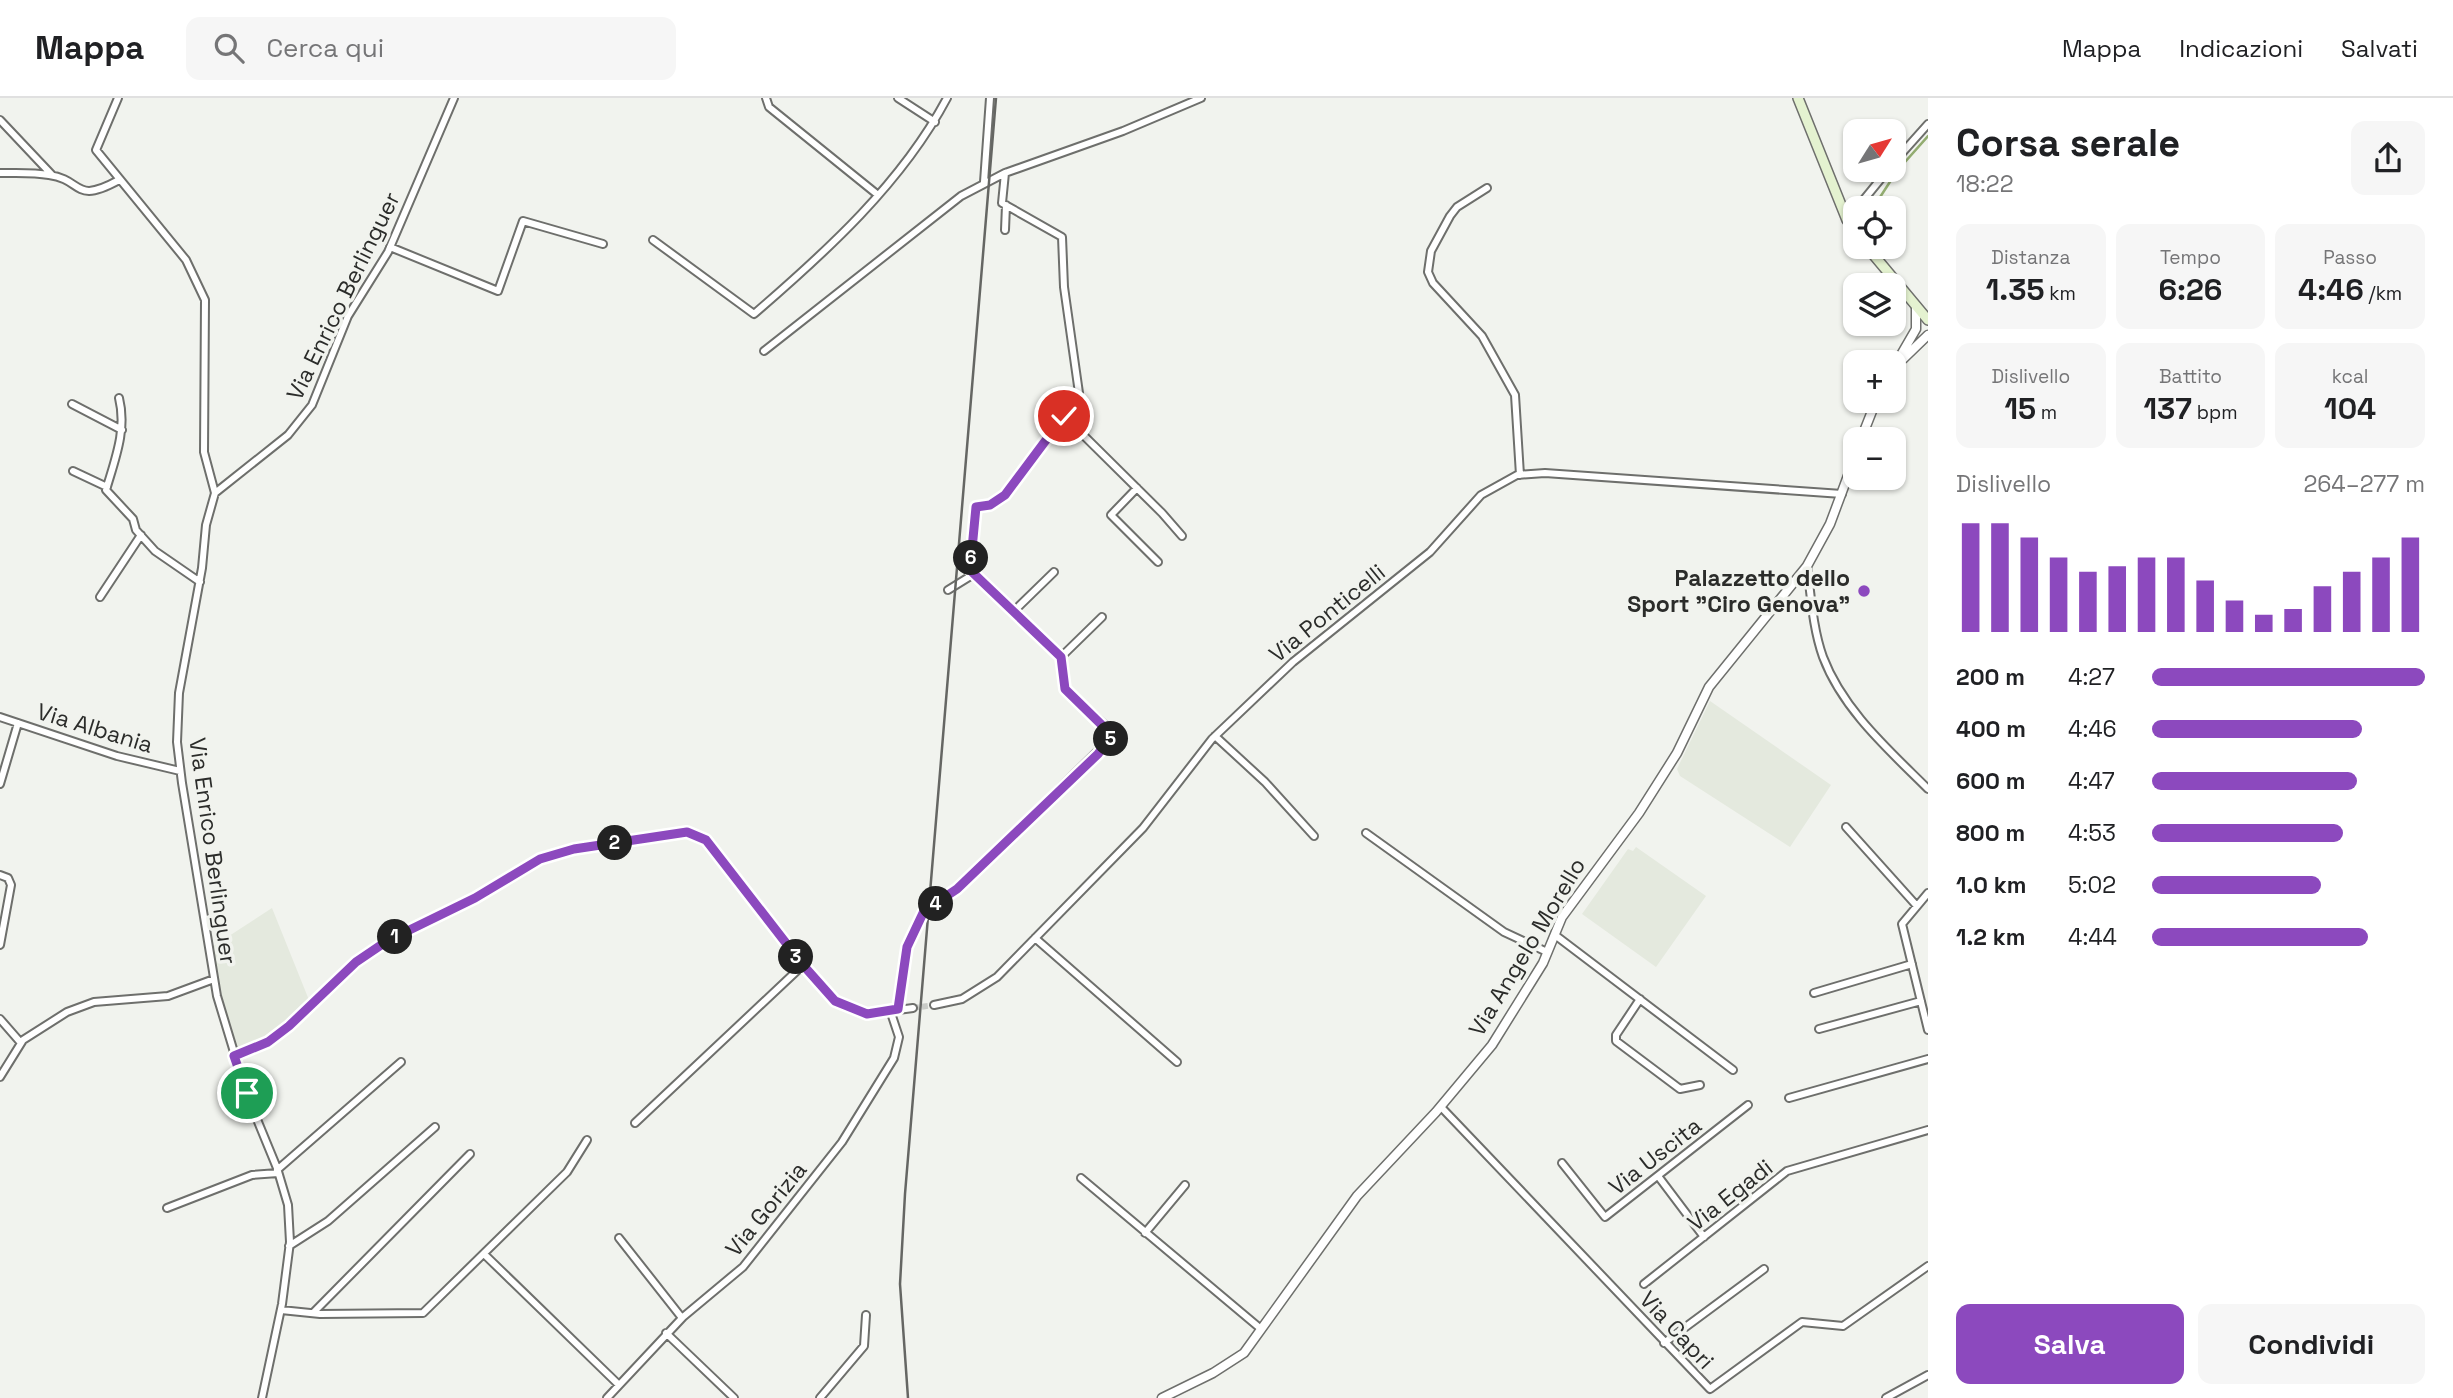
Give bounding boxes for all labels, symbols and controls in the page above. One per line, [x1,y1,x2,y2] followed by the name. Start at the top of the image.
[186,17,676,80] search box
[35,27,144,69] text: Mappa
[210,29,248,67] icon: search
[266,31,384,65] text: Cerca qui
[2062,33,2141,64] text: Mappa
[2179,33,2303,64] text: Indicazioni
[2341,33,2418,64] text: Salvati
[1843,119,1906,182] north arrow
[1843,119,1906,490] map controls
[1956,119,2180,167] text: Corsa serale
[2351,121,2425,195] button: share
[1956,169,2014,199] text: 18:22
[279,187,407,405] street label: Via Enrico Berlinguer
[1843,196,1906,259] button: locate
[1991,245,2070,270] text: Distanza
[2160,245,2221,270] text: Tempo
[2323,245,2377,270] text: Passo
[1986,270,2044,309] text: 1.35
[2159,270,2222,309] text: 6:26
[2298,270,2364,309] text: 4:46
[1843,273,1906,336] button: layers
[2044,281,2076,306] text: km
[2364,281,2402,306] text: /km
[1843,350,1906,413] button: +
[1991,364,2070,389] text: Dislivello
[2159,364,2222,389] text: Battito
[2332,364,2369,389] text: kcal
[1034,386,1094,446] pin
[2004,389,2036,428] text: 15
[2143,389,2192,428] text: 137
[2324,389,2376,428] text: 104
[1045,397,1083,435] icon: check
[2036,400,2057,425] text: m
[2192,400,2238,425] text: bpm
[1843,427,1906,490] button: −
[1956,469,2051,499] text: Dislivello
[2303,469,2425,499] text: 264–277 m
[954,540,988,575] pin: 6
[965,545,976,570] text: 6
[1263,557,1391,669] street label: Via Ponticelli
[1627,563,1850,619] place label: Palazzetto dello Sport "Ciro Genova"
[1856,583,1872,599] marker: Palazzetto dello Sport "Ciro Genova"
[1956,662,2025,692] text: 200 m
[2068,662,2115,692] text: 4:27
[33,696,157,760] street label: Via Albania
[1956,714,2026,744] text: 400 m
[2068,714,2117,744] text: 4:46
[1094,722,1128,756] pin: 5
[1105,726,1116,751] text: 5
[182,736,244,966] street label: Via Enrico Berlinguer
[1956,766,2026,796] text: 600 m
[2068,766,2115,796] text: 4:47
[1956,818,2025,848] text: 800 m
[2068,818,2116,848] text: 4:53
[598,826,632,860] pin: 2
[609,830,620,855] text: 2
[1462,852,1592,1042] street label: Via Angelo Morello
[1956,870,2026,900] text: 1.0 km
[2068,870,2116,900] text: 5:02
[918,886,954,922] pin: 4
[929,891,942,916] text: 4
[378,920,412,954] pin: 1
[1956,922,2025,952] text: 1.2 km
[2068,922,2117,952] text: 4:44
[390,924,399,949] text: 1
[778,940,814,974] pin: 3
[790,944,801,969] text: 3
[217,1063,277,1123] pin
[228,1074,266,1112] icon: arrive
[1603,1110,1707,1202] street label: Via Uscita
[1681,1152,1779,1238] street label: Via Egadi
[719,1155,813,1263] street label: Via Gorizia
[1633,1285,1721,1375] street label: Via Capri
[1956,1304,2184,1384] button: Salva
[2198,1304,2425,1384] button: Condividi

